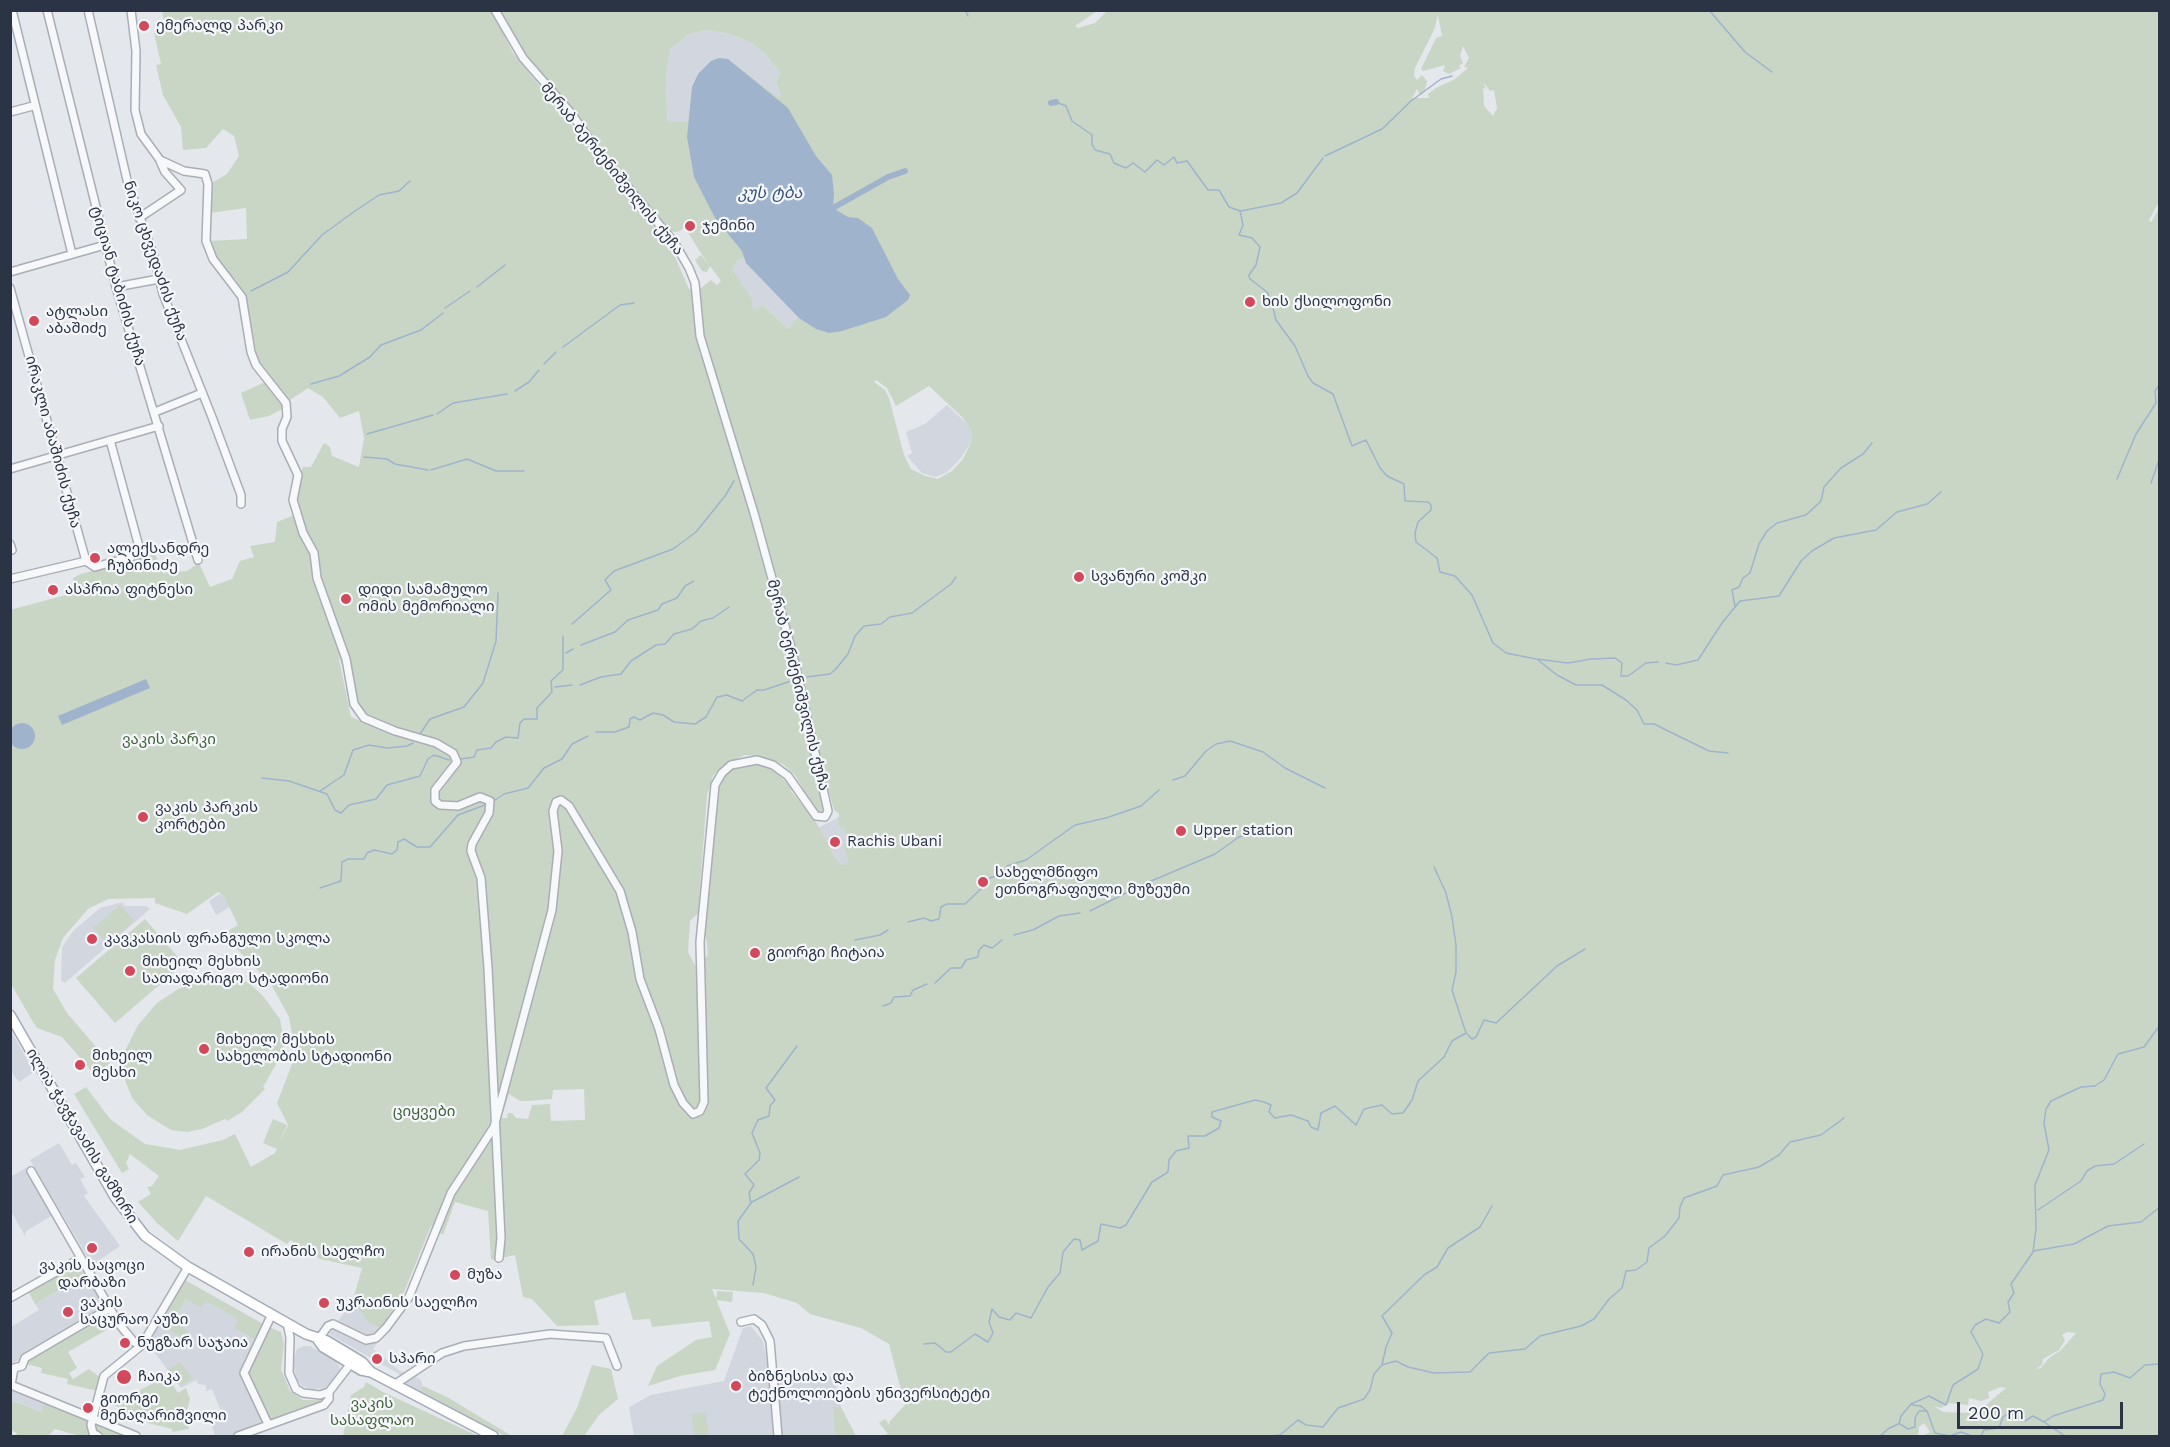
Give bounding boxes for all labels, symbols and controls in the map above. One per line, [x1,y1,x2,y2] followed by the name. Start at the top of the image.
[156,17,283,35] place label: ემერალდ პარკი
[137,19,151,33] marker: ემერალდ პარკი
[537,79,687,259] street label: მერაბ ბერძენიშვილის ქუჩა
[119,179,191,343] street label: ნიკო ცხვედაძის ქუჩა
[738,183,802,203] water label: კუს ტბა
[87,204,149,368] street label: ტიციან ტაბიძის ქუჩა
[702,217,755,235] place label: ჯემინი
[683,219,697,233] marker: ჯემინი
[1262,293,1391,311] place label: ხის ქსილოფონი
[1243,295,1257,309] marker: ხის ქსილოფონი
[46,303,108,338] place label: ატლასი აბაშიძე
[27,314,41,328] marker: ატლასი აბაშიძე
[21,354,85,530] street label: ირაკლი აბაშიძის ქუჩა
[107,540,209,575] place label: ალექსანდრე ჩუბინიძე
[88,551,102,565] marker: ალექსანდრე ჩუბინიძე
[1091,568,1207,586] place label: სვანური კოშკი
[1072,570,1086,584] marker: სვანური კოშკი
[763,577,833,793] street label: მერაბ ბერძენიშვილის ქუჩა
[65,581,193,599] place label: ასპრია ფიტნესი
[358,581,494,616] place label: დიდი სამამულო ომის მემორიალი
[46,583,60,597] marker: ასპრია ფიტნესი
[339,592,353,606] marker: დიდი სამამულო ომის მემორიალი
[122,731,216,749] park label: ვაკის პარკი
[155,799,258,834] place label: ვაკის პარკის კორტები
[136,810,150,824] marker: ვაკის პარკის კორტები
[1193,822,1293,840] place label: Upper station
[1174,824,1188,838] marker: Upper station
[847,833,942,851] place label: Rachis Ubani
[828,835,842,849] marker: Rachis Ubani
[995,864,1190,899] place label: სახელმწიფო ეთნოგრაფიული მუზეუმი
[976,875,990,889] marker: სახელმწიფო ეთნოგრაფიული მუზეუმი
[104,930,331,948] place label: კავკასიის ფრანგული სკოლა
[85,932,99,946] marker: კავკასიის ფრანგული სკოლა
[767,944,885,962] place label: გიორგი ჩიტაია
[748,946,762,960] marker: გიორგი ჩიტაია
[142,953,329,988] place label: მიხეილ მესხის სათადარიგო სტადიონი
[123,964,137,978] marker: მიხეილ მესხის სათადარიგო სტადიონი
[216,1031,392,1066] place label: მიხეილ მესხის სახელობის სტადიონი
[197,1042,211,1056] marker: მიხეილ მესხის სახელობის სტადიონი
[22,1045,142,1227] street label: ილია ჭავჭავაძის გამზირი
[92,1047,152,1082] place label: მიხეილ მესხი
[73,1058,87,1072] marker: მიხეილ მესხი
[393,1103,455,1121] park label: ციყვები
[85,1241,99,1255] marker: ვაკის საცოცი დარბაზი
[261,1243,385,1261] place label: ირანის საელჩო
[242,1245,256,1259] marker: ირანის საელჩო
[39,1257,145,1292] place label: ვაკის საცოცი დარბაზი
[467,1266,503,1284] place label: მუზა
[448,1268,462,1282] marker: მუზა
[80,1294,188,1329] place label: ვაკის საცურაო აუზი
[336,1294,477,1312] place label: უკრაინის საელჩო
[317,1296,331,1310] marker: უკრაინის საელჩო
[61,1305,75,1319] marker: ვაკის საცურაო აუზი
[137,1334,248,1352] place label: ნუგზარ საჯაია
[118,1336,132,1350] marker: ნუგზარ საჯაია
[389,1350,436,1368] place label: სპარი
[370,1352,384,1366] marker: სპარი
[115,1368,133,1386] marker: ჩაიკა
[138,1368,180,1386] place label: ჩაიკა
[748,1368,990,1403] place label: ბიზნესისა და ტექნოლოიების უნივერსიტეტი
[729,1379,743,1393] marker: ბიზნესისა და ტექნოლოიების უნივერსიტეტი
[100,1390,227,1425] place label: გიორგი მენაღარიშვილი
[1960,1390,2126,1428] scale bar
[330,1395,414,1430] park label: ვაკის სასაფლაო
[81,1401,95,1415] marker: გიორგი მენაღარიშვილი
[1968,1402,2024,1423] text: 200 m

